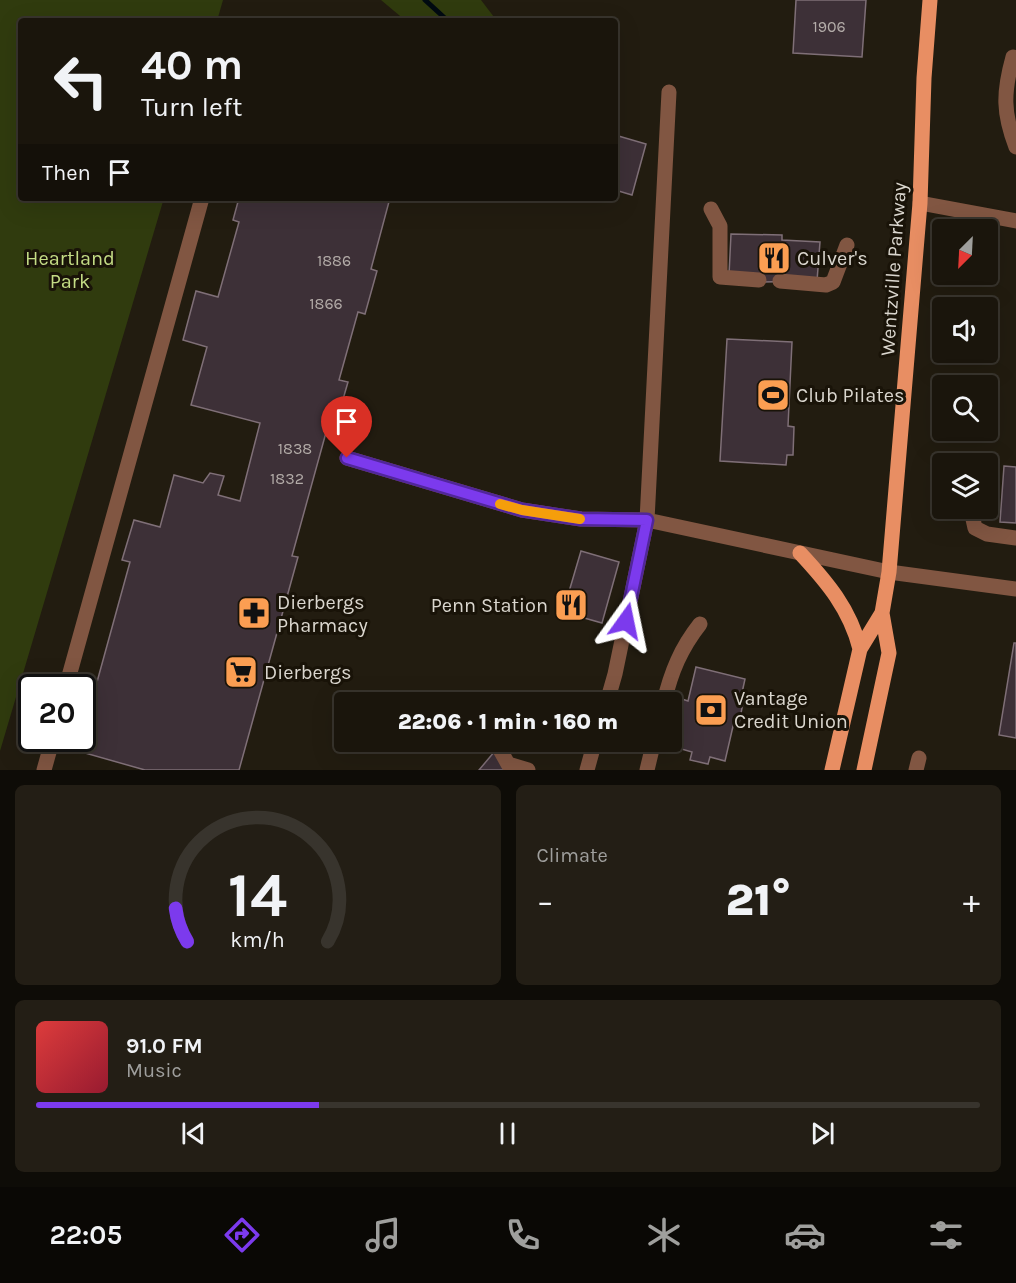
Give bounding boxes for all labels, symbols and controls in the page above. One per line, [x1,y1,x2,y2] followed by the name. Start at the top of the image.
[812,17,846,36] house number: 1906
[141,40,243,90] text: 40 m
[42,42,120,120] icon: left
[141,91,242,123] text: Turn left
[103,156,136,189] icon: arrive
[42,160,91,186] text: Then
[876,181,911,357] street label: Wentzville Parkway
[932,219,998,285] north arrow
[932,219,998,519] map controls
[756,240,792,276] restaurant icon: Culver's
[25,247,115,293] park label: Heartland Park
[797,247,868,270] place label: Culver's
[317,251,351,270] house number: 1886
[309,294,343,313] house number: 1866
[932,297,998,363] button: sound
[932,375,998,441] button: search
[755,377,791,413] sports icon: Club Pilates
[796,384,905,407] place label: Club Pilates
[321,396,372,458] pin
[330,405,363,438] icon: arrive
[278,439,312,458] house number: 1838
[932,453,998,519] button: layers
[270,469,304,488] house number: 1832
[553,587,589,623] restaurant icon: Penn Station
[594,589,658,653] position arrow
[277,591,368,637] place label: Dierbergs Pharmacy
[431,594,548,617] place label: Penn Station
[236,595,272,631] pharmacy icon: Dierbergs Pharmacy
[223,654,259,690] supermarket icon: Dierbergs
[264,661,352,684] place label: Dierbergs
[18,674,96,752] speed limit sign: 20
[734,687,848,733] place label: Vantage Credit Union
[693,692,729,728] bank icon: Vantage Credit Union
[398,709,618,735] text: 22:06 · 1 min · 160 m
[537,844,608,867] text: Climate
[228,859,287,932] text: 14
[726,874,791,926] text: 21°
[537,882,554,920] text: −
[963,882,980,920] text: +
[231,927,285,952] text: km/h
[126,1033,203,1059] text: 91.0 FM
[126,1059,182,1082] text: Music
[177,1117,210,1150] icon: previous
[491,1117,524,1150] icon: pause
[806,1117,839,1150] icon: next
[221,1214,263,1256] icon: directions
[362,1214,404,1256] icon: music
[502,1214,544,1256] icon: phone
[643,1214,685,1256] icon: climate
[784,1214,826,1256] icon: car
[925,1214,967,1256] icon: filters
[49,1219,122,1251] text: 22:05

